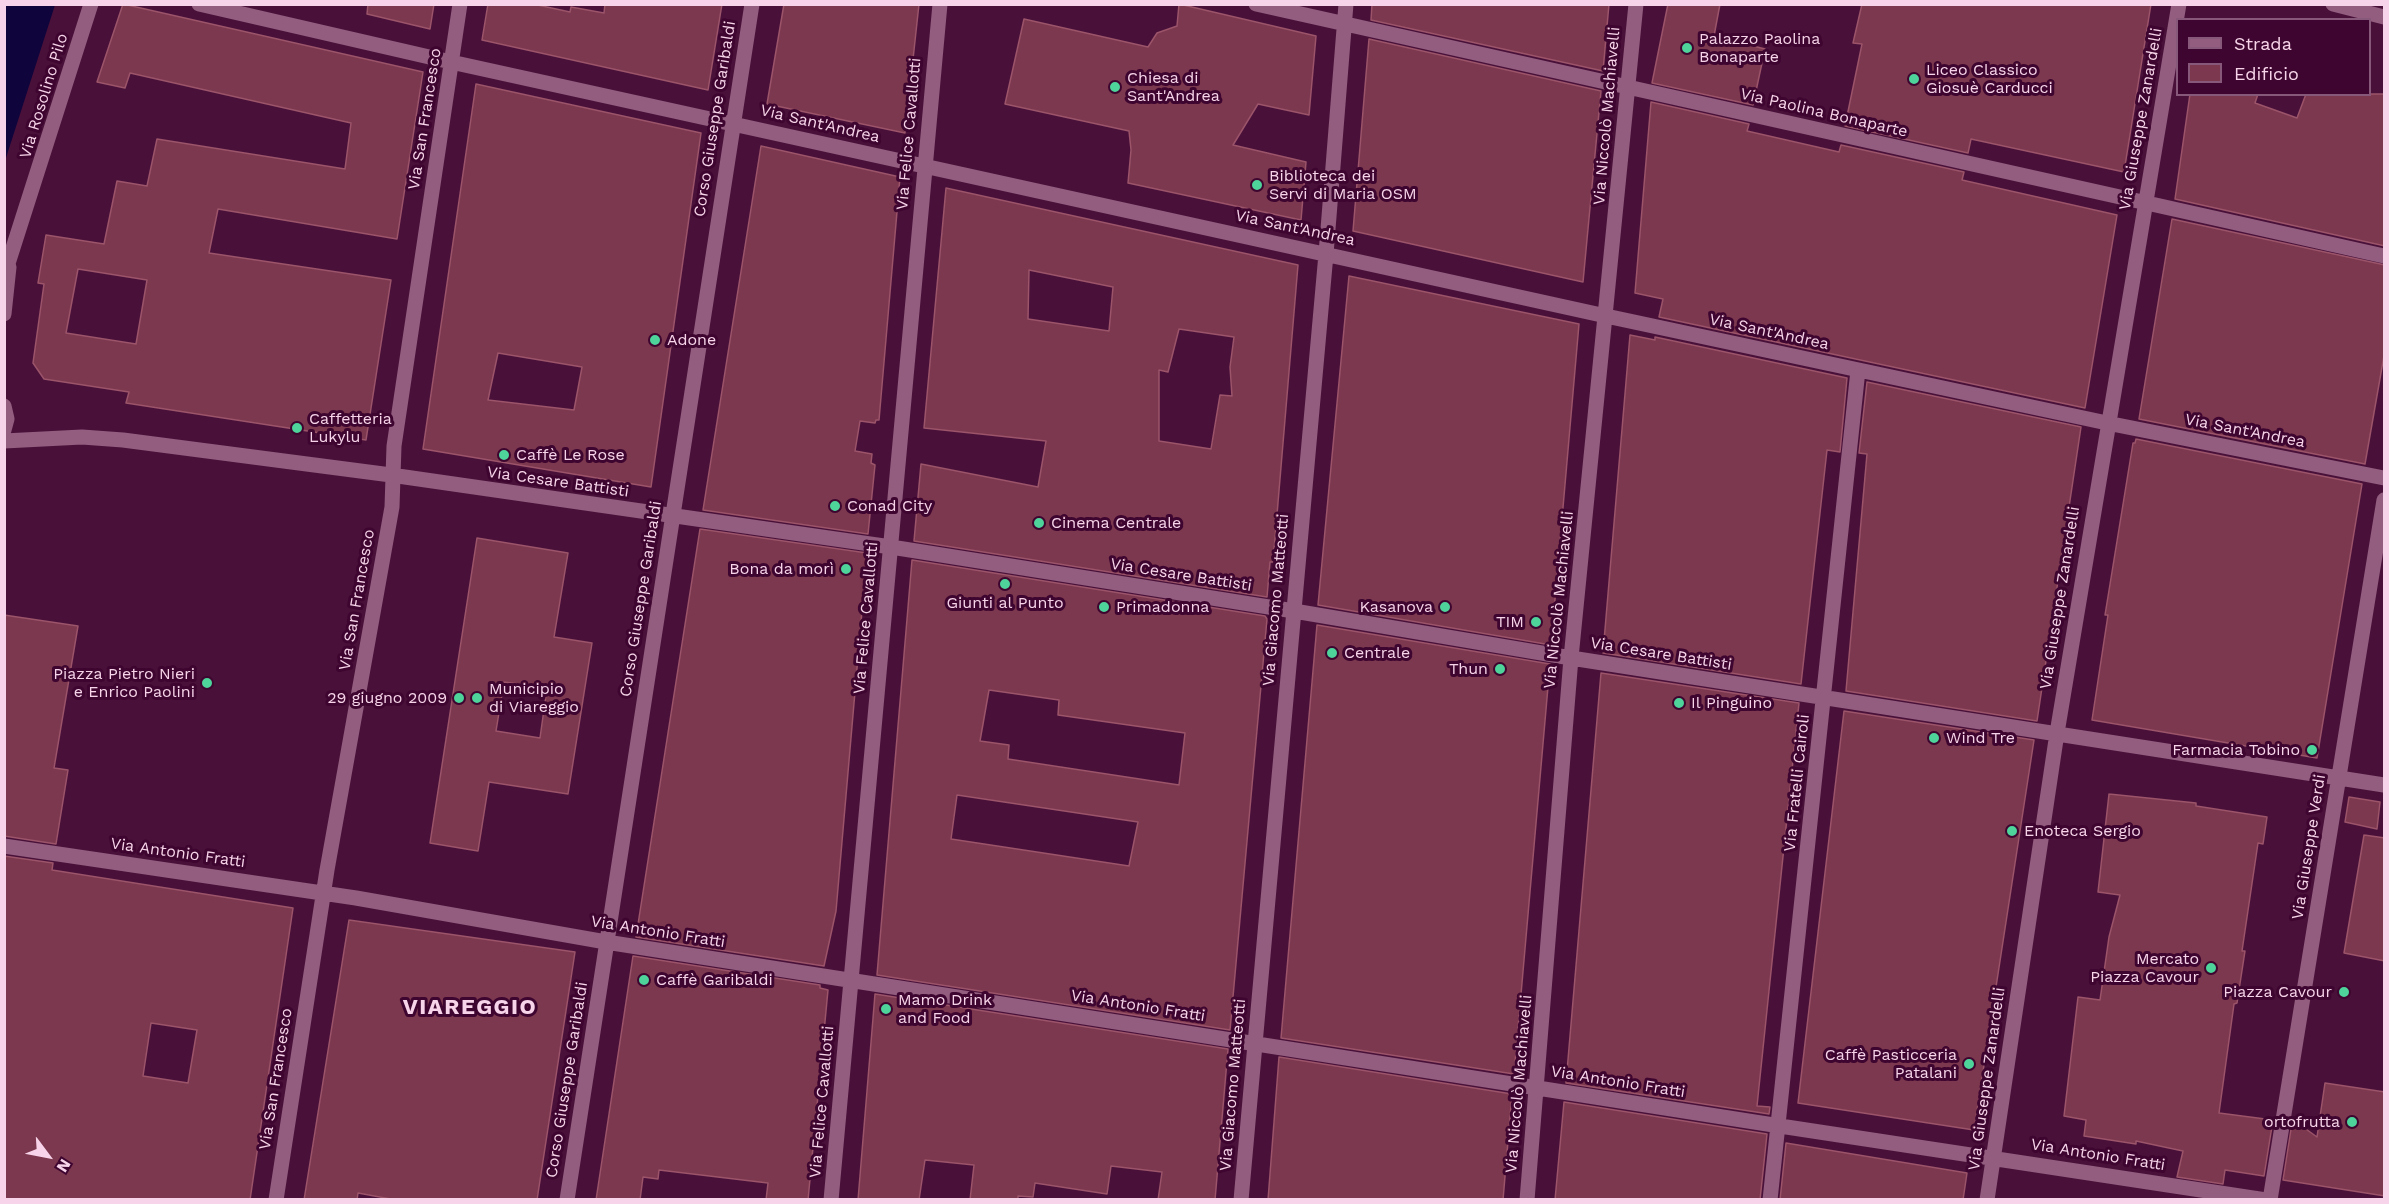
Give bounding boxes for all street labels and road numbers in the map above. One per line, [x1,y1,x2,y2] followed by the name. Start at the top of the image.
[690,20,740,218] street label: Corso Giuseppe Garibaldi
[1590,26,1624,206] street label: Via Niccolò Machiavelli
[2115,26,2167,212] street label: Via Giuseppe Zanardelli
[16,31,72,161] street label: Via Rosolino Pilo
[404,47,446,191] street label: Via San Francesco
[893,57,925,211] street label: Via Felice Cavallotti
[1738,84,1910,142] street label: Via Paolina Bonaparte
[758,101,882,147] street label: Via Sant'Andrea
[1233,206,1357,250] street label: Via Sant'Andrea
[1707,310,1831,354] street label: Via Sant'Andrea
[2183,410,2307,452] street label: Via Sant'Andrea
[486,463,630,501] street label: Via Cesare Battisti
[616,500,666,698] street label: Corso Giuseppe Garibaldi
[2036,505,2084,691] street label: Via Giuseppe Zanardelli
[1540,510,1578,690] street label: Via Niccolò Machiavelli
[1259,513,1293,687] street label: Via Giacomo Matteotti
[335,528,379,672] street label: Via San Francesco
[850,541,882,695] street label: Via Felice Cavallotti
[1109,554,1253,596] street label: Via Cesare Battisti
[1589,633,1733,675] street label: Via Cesare Battisti
[1780,713,1814,853] street label: Via Fratelli Cairoli
[2288,773,2330,921] street label: Via Giuseppe Verdi
[109,834,247,872] street label: Via Antonio Fratti
[589,912,727,952] street label: Via Antonio Fratti
[542,981,592,1179] street label: Corso Giuseppe Garibaldi
[1069,986,1207,1026] street label: Via Antonio Fratti
[1965,986,2009,1172] street label: Via Giuseppe Zanardelli
[1502,994,1536,1174] street label: Via Niccolò Machiavelli
[1216,998,1250,1172] street label: Via Giacomo Matteotti
[255,1007,297,1151] street label: Via San Francesco
[806,1025,838,1179] street label: Via Felice Cavallotti
[1549,1062,1687,1102] street label: Via Antonio Fratti
[2029,1135,2167,1175] street label: Via Antonio Fratti

